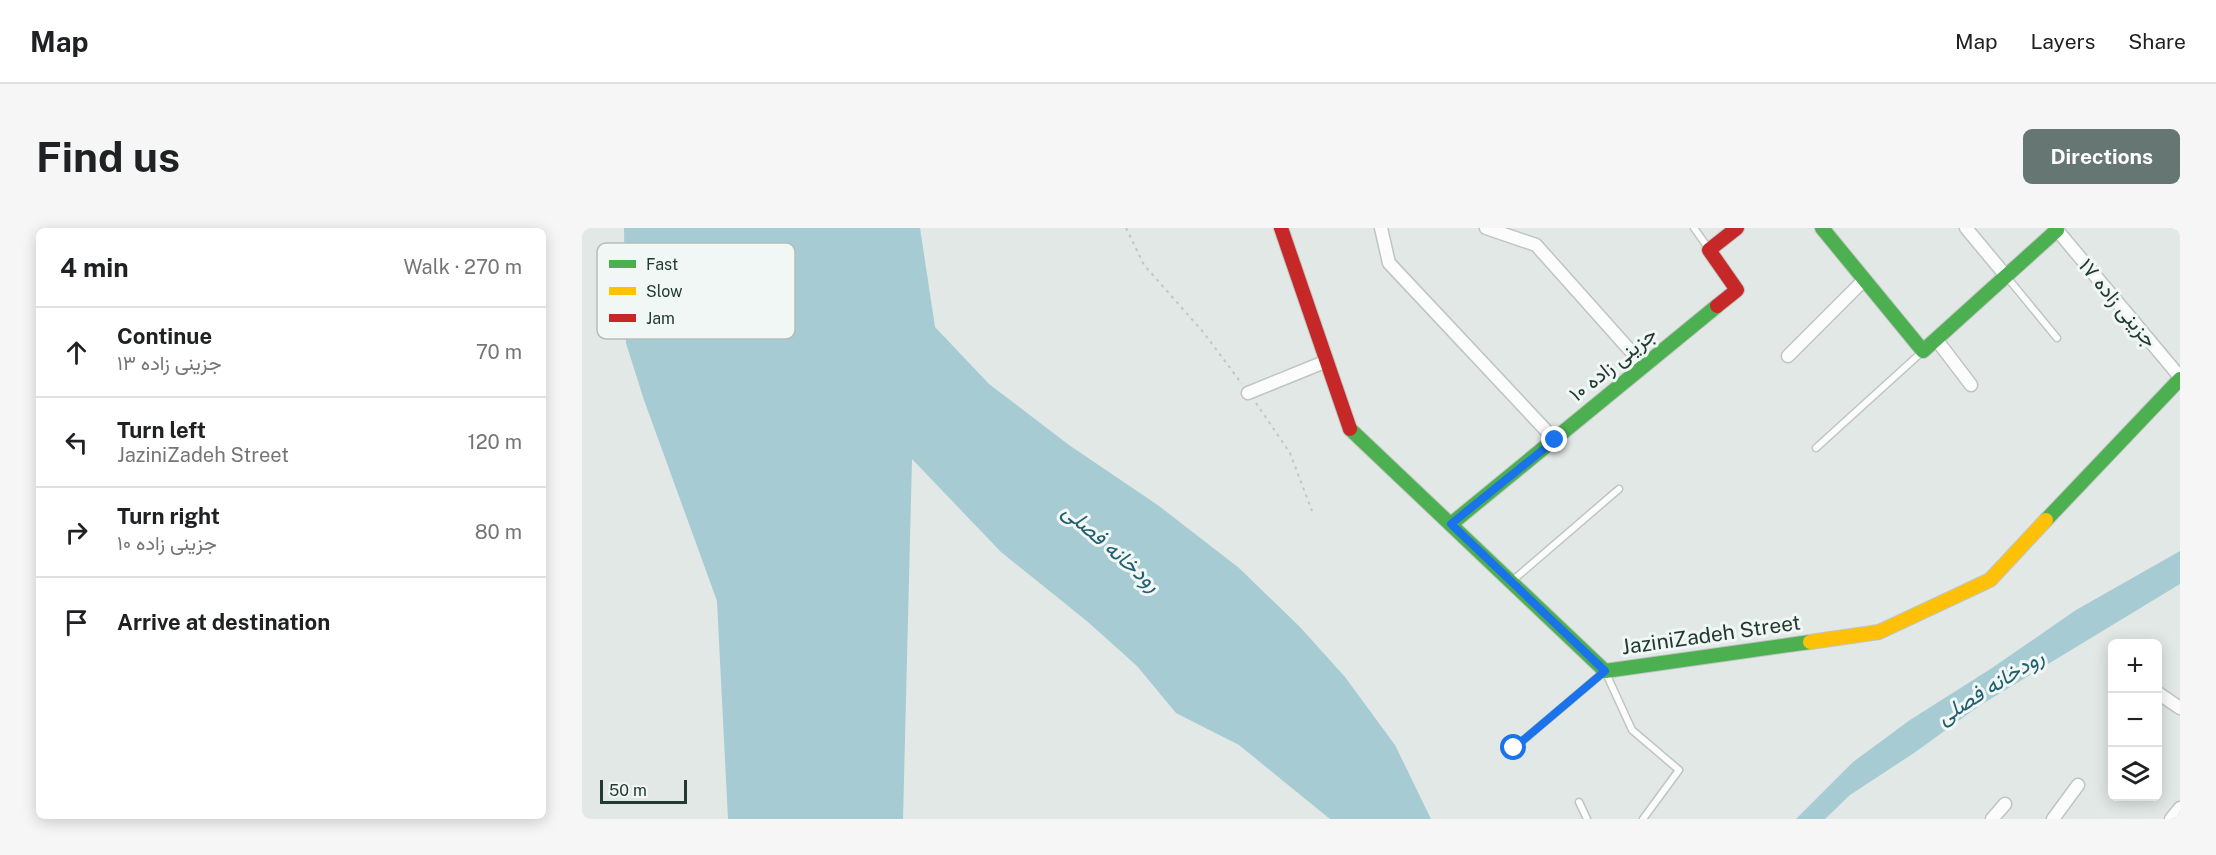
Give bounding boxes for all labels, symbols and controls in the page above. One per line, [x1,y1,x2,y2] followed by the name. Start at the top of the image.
[30,25,89,58] text: Map
[1955,29,1998,54] text: Map
[2031,29,2095,54] text: Layers
[2128,29,2186,54] text: Share
[2023,129,2180,184] button: Directions
[36,132,180,181] text: Find us
[597,243,795,339] legend
[60,252,129,283] text: 4 min
[2073,253,2163,353] street label: جزینی زاده ۱۷
[403,255,522,279] text: Walk · 270 m
[646,255,678,274] text: Fast
[646,282,683,301] text: Slow
[646,309,675,328] text: Jam
[1564,321,1662,407] street label: جزینی زاده ۱۰
[117,323,212,349] text: Continue
[60,336,93,369] icon: ahead
[476,340,522,364] text: 70 m
[117,351,222,375] text: جزینی زاده ۱۳
[117,417,206,443] text: Turn left
[60,426,93,459] icon: left
[1541,426,1567,452] route end
[468,430,522,454] text: 120 m
[117,443,289,467] text: JaziniZadeh Street
[1057,497,1167,598] water label: رودخانه فصلی
[117,503,220,529] text: Turn right
[60,516,93,549] icon: right
[475,520,522,544] text: 80 m
[117,531,217,555] text: جزینی زاده ۱۰
[60,606,93,639] icon: arrive
[117,609,330,635] text: Arrive at destination
[1620,610,1802,659] street label: JaziniZadeh Street
[2108,639,2162,801] map controls
[2108,639,2162,693] button: +
[1932,643,2049,730] water label: رودخانه فصلی
[2108,693,2162,747] button: −
[1500,734,1526,760] route start
[2108,747,2162,801] button: layers
[600,777,687,804] scale bar
[609,781,647,800] text: 50 m

